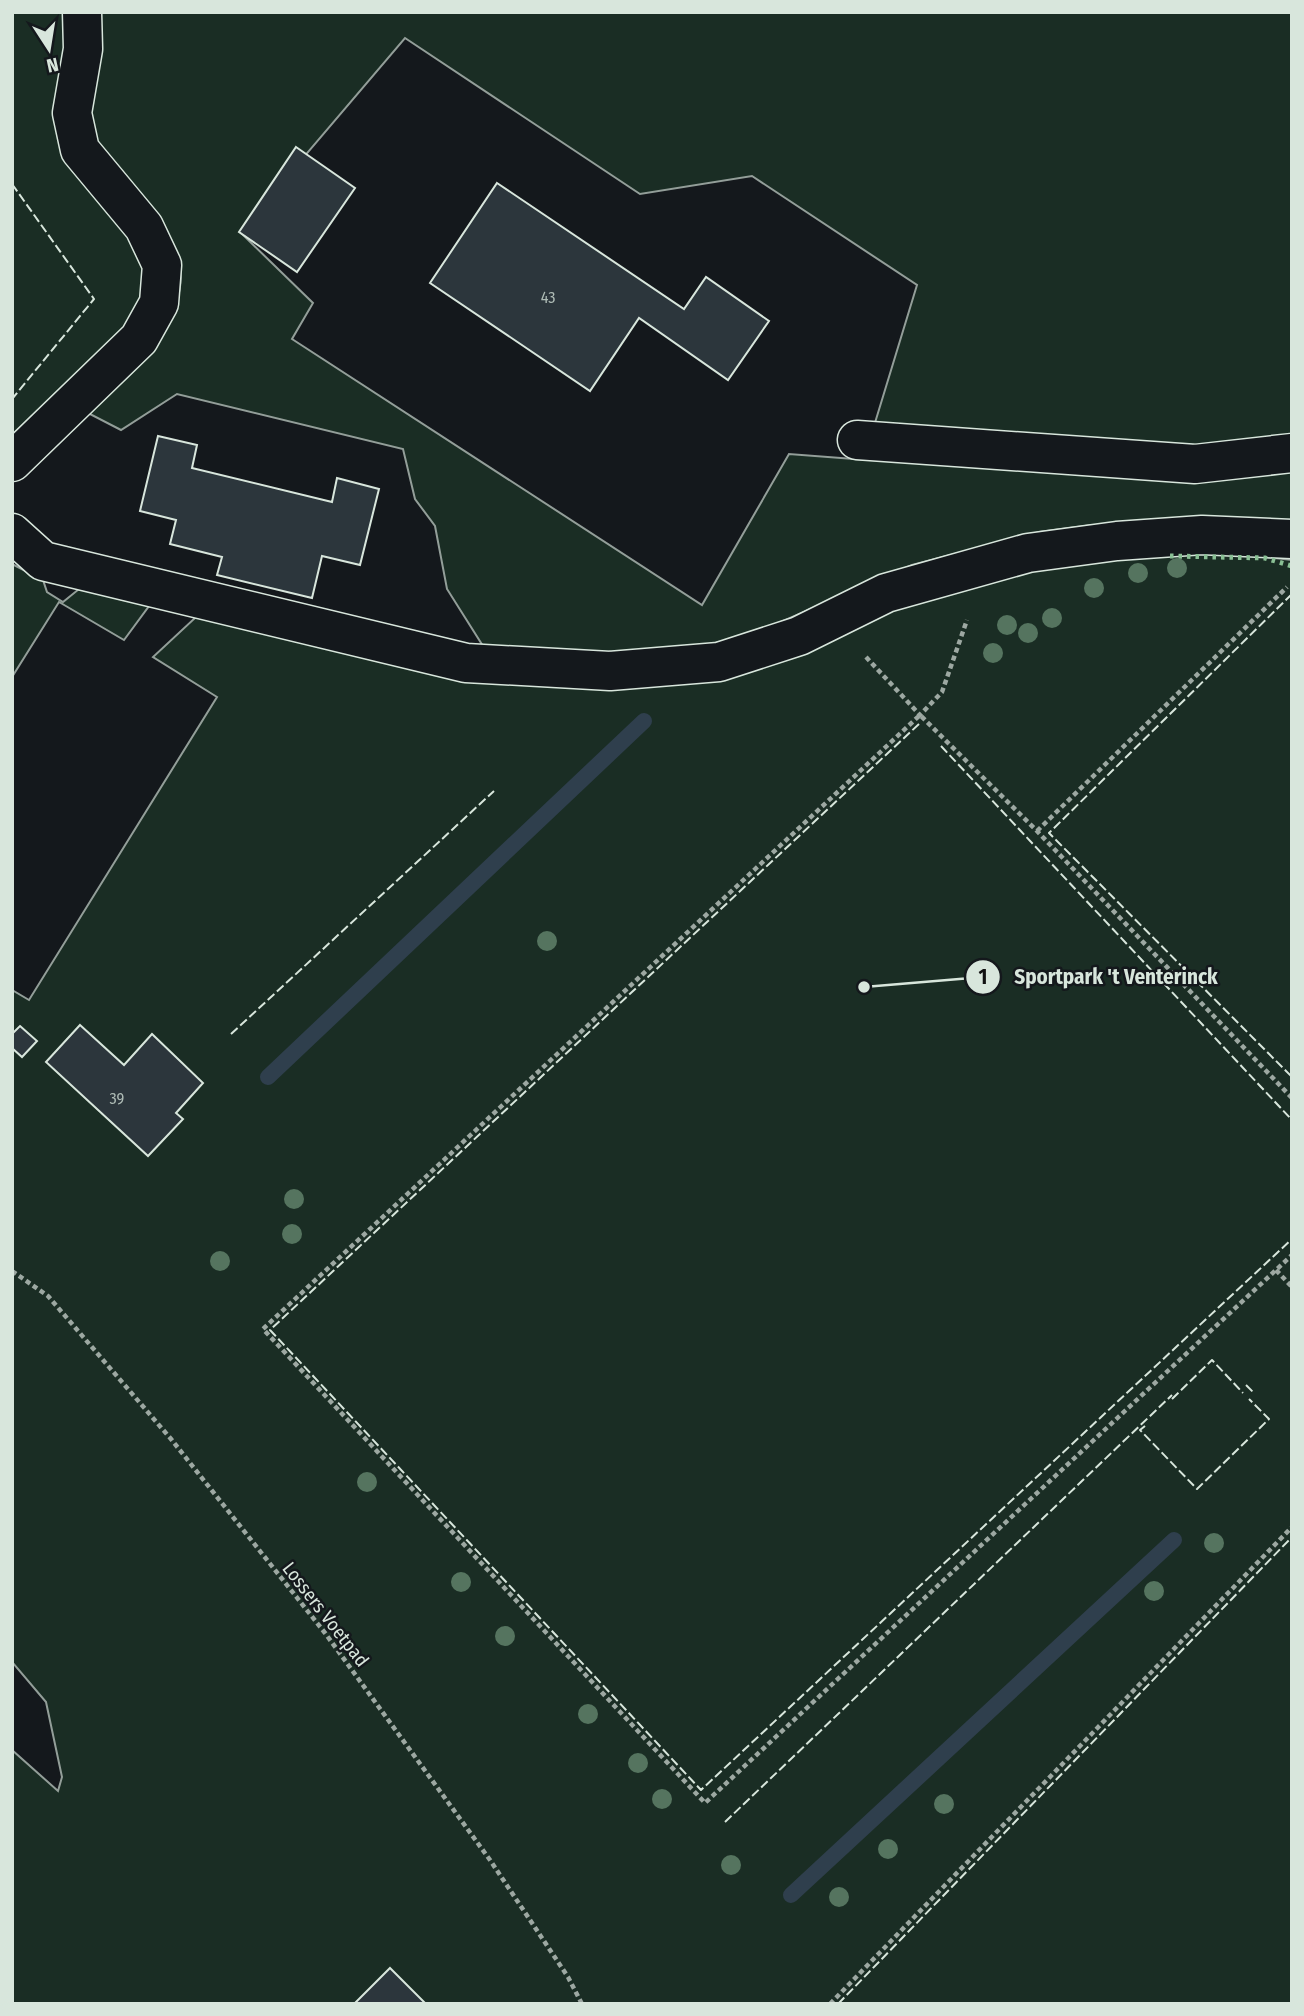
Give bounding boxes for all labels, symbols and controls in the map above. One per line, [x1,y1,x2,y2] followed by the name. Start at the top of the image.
[14,14,84,84] north arrow
[44,53,60,78] text: N
[541,288,555,307] house number: 43
[965,956,1232,998] callout: Sportpark 't Venterinck
[979,964,987,990] text: 1
[1014,964,1218,990] text: Sportpark 't Venterinck
[110,1089,125,1108] house number: 39
[278,1557,374,1671] street label: Lossers Voetpad

